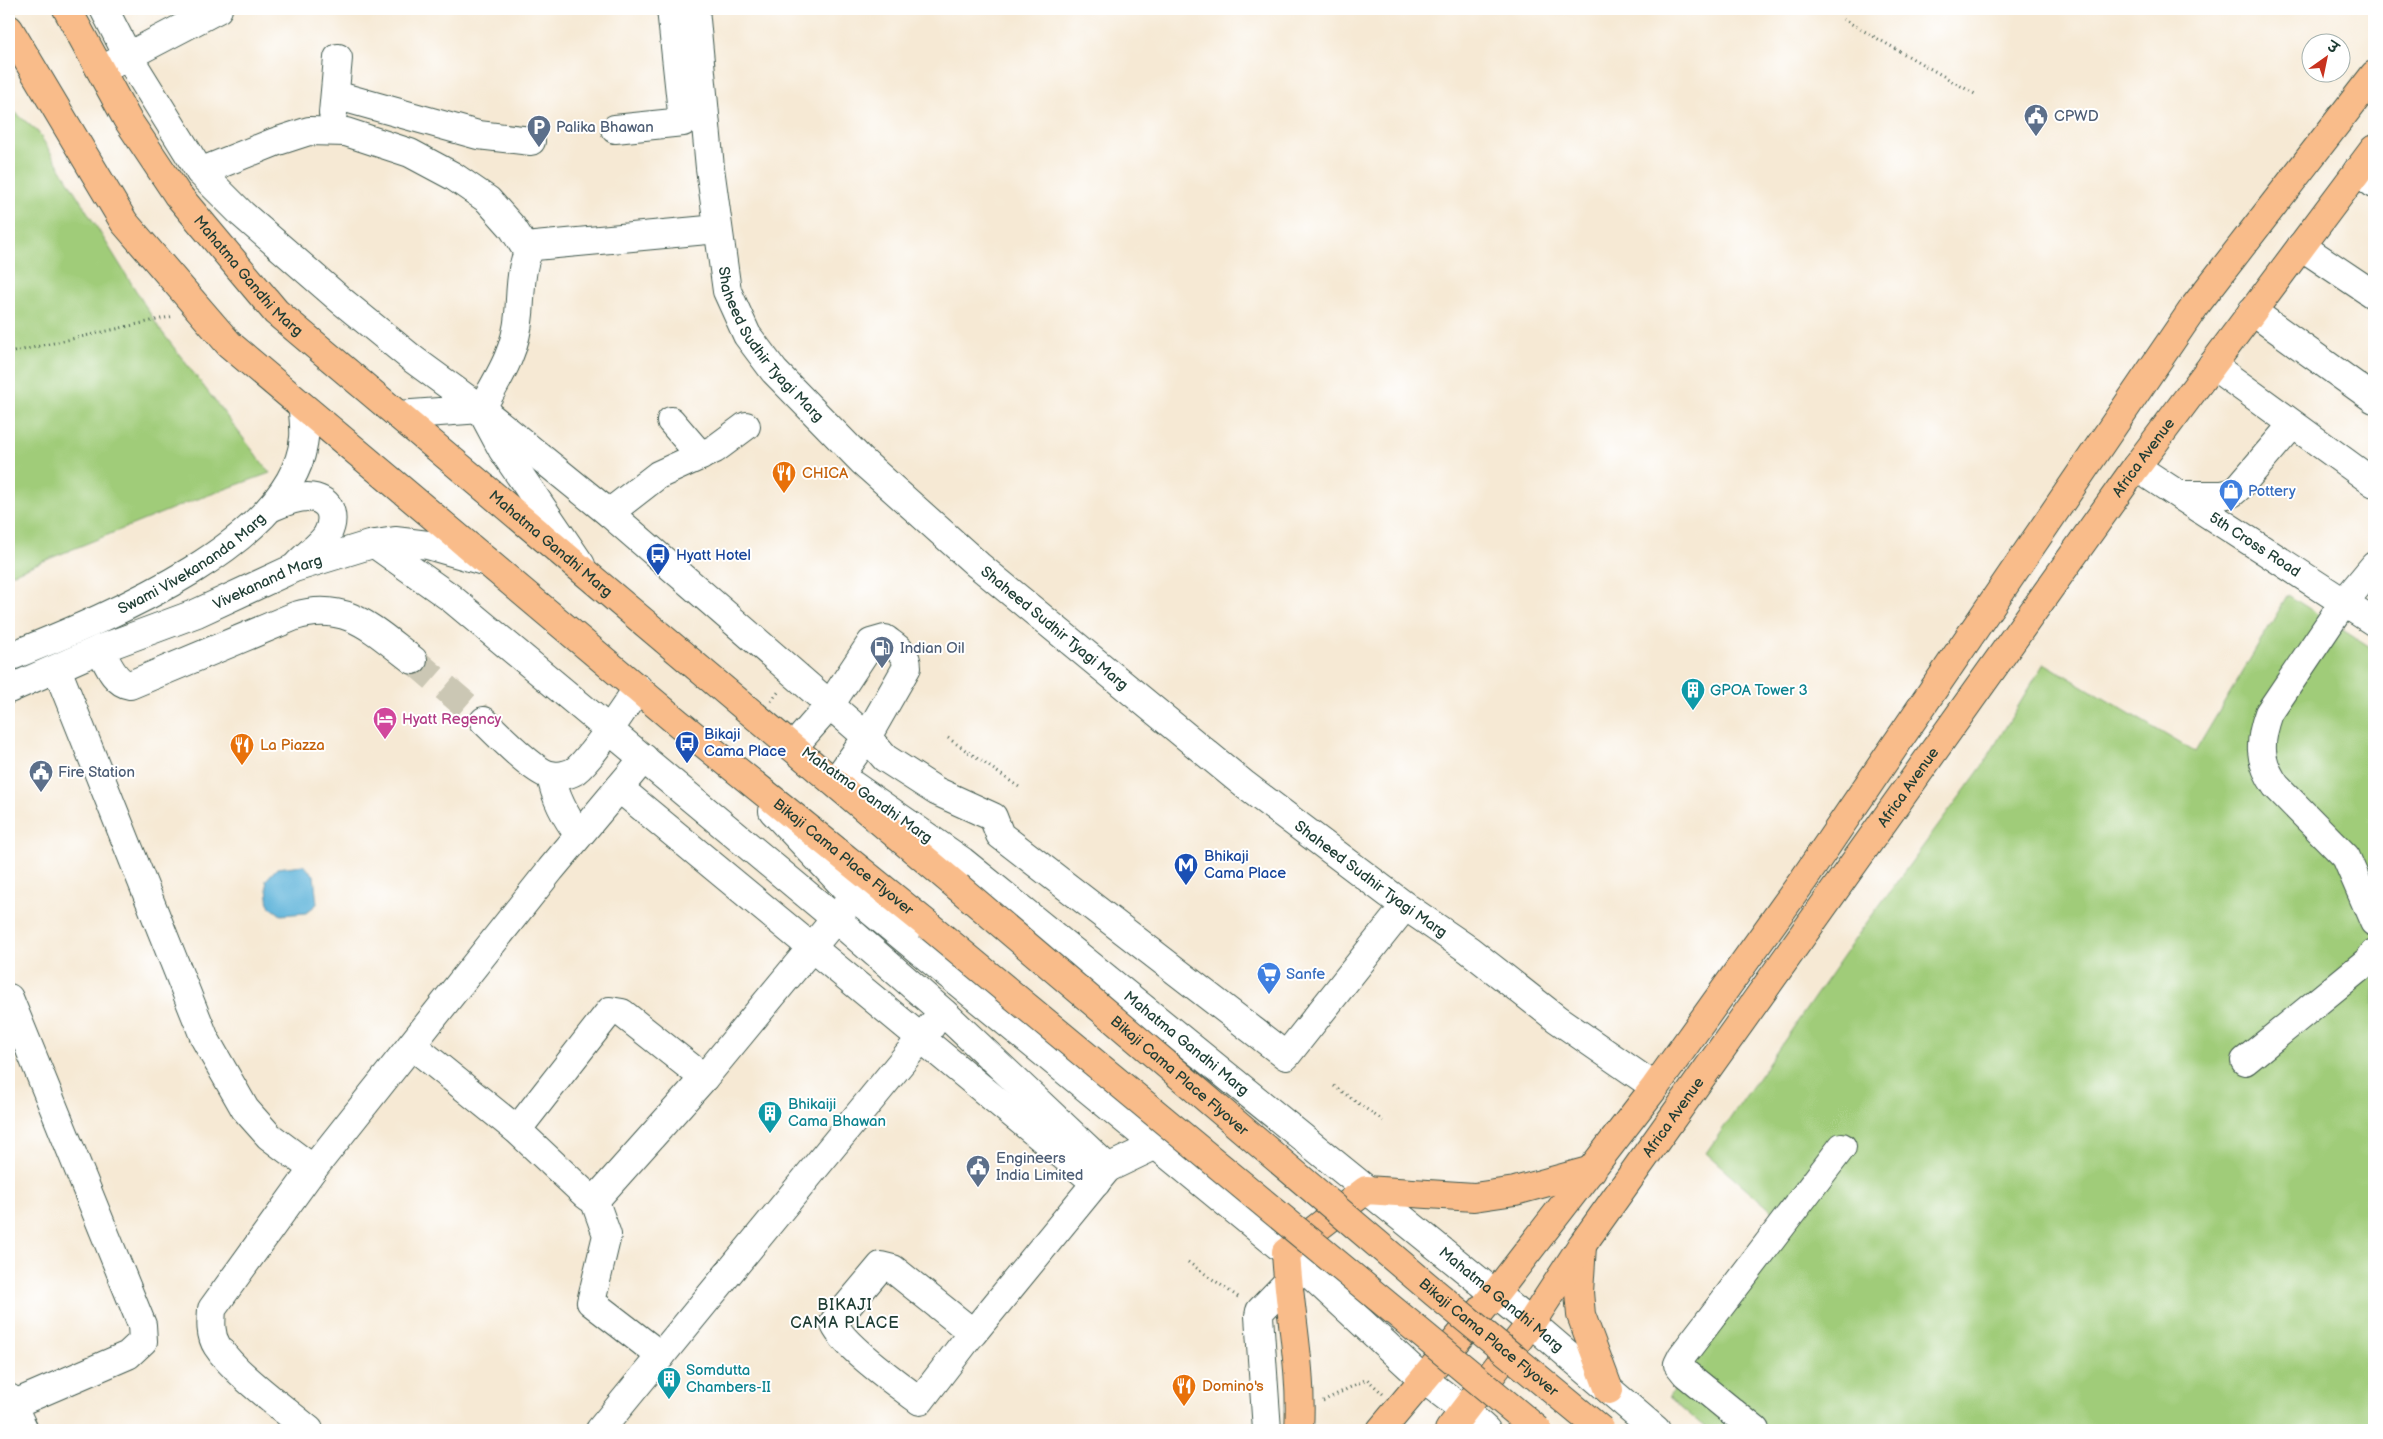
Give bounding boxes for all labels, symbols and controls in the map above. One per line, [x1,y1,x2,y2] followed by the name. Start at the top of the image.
[2300,32,2350,82] north arrow
[2323,37,2343,58] text: उ
[2023,103,2049,137] public building icon: CPWD
[2054,107,2099,126] place label: CPWD
[526,114,552,148] parking icon: Palika Bhawan
[556,118,654,137] place label: Palika Bhawan
[189,212,307,341] street label: Mahatma Gandhi Marg
[714,265,828,426] street label: Shaheed Sudhir Tyagi Marg
[2108,414,2179,501] street label: Africa Avenue
[771,460,797,494] restaurant icon: CHICA
[802,464,849,483] place label: CHICA
[2218,478,2244,512] shop icon: Pottery
[2248,482,2296,501] place label: Pottery
[485,487,616,602] street label: Mahatma Gandhi Marg
[2205,508,2304,582] street label: 5th Cross Road
[115,509,270,619] street label: Swami Vivekananda Marg
[645,542,671,576] bus stop icon: Hyatt Hotel
[676,546,751,565] place label: Hyatt Hotel
[210,551,324,614] street label: Vivekanand Marg
[977,562,1132,695] street label: Shaheed Sudhir Tyagi Marg
[869,635,895,669] fuel station icon: Indian Oil
[900,639,965,658] place label: Indian Oil
[1680,677,1706,711] building icon: GPOA Tower 3
[1710,681,1808,700] place label: GPOA Tower 3
[372,706,398,740] hotel icon: Hyatt Regency
[402,710,502,729] place label: Hyatt Regency
[704,725,786,761] place label: Bikaji Cama Place
[674,730,700,764] bus stop icon: Bikaji Cama Place
[229,732,255,766] restaurant icon: La Piazza
[260,736,325,755] place label: La Piazza
[798,743,936,848] street label: Mahatma Gandhi Marg
[1873,744,1943,831] street label: Africa Avenue
[28,759,54,793] public building icon: Fire Station
[58,763,135,782] place label: Fire Station
[769,795,918,920] street label: Bikaji Cama Place Flyover
[1290,817,1451,942] street label: Shaheed Sudhir Tyagi Marg
[1204,847,1286,883] place label: Bhikaji Cama Place
[1173,852,1199,886] metro station icon: Bhikaji Cama Place
[1256,961,1282,995] supermarket icon: Sanfe
[1286,965,1325,984] place label: Sanfe
[1120,987,1253,1100] street label: Mahatma Gandhi Marg
[1106,1012,1253,1140] street label: Bikaji Cama Place Flyover
[1639,1074,1708,1161] street label: Africa Avenue
[788,1095,886,1131] place label: Bhikaiji Cama Bhawan
[757,1100,783,1134] building icon: Bhikaiji Cama Bhawan
[996,1149,1083,1185] place label: Engineers India Limited
[965,1154,991,1188] public building icon: Engineers India Limited
[1435,1243,1567,1357] street label: Mahatma Gandhi Marg
[1415,1274,1562,1401] street label: Bikaji Cama Place Flyover
[790,1296,900,1333] district label: BIKAJI CAMA PLACE
[686,1361,771,1397] place label: Somdutta Chambers-II
[656,1366,682,1400] building icon: Somdutta Chambers-II
[1171,1373,1197,1407] restaurant icon: Domino's
[1202,1377,1264,1396] place label: Domino's

